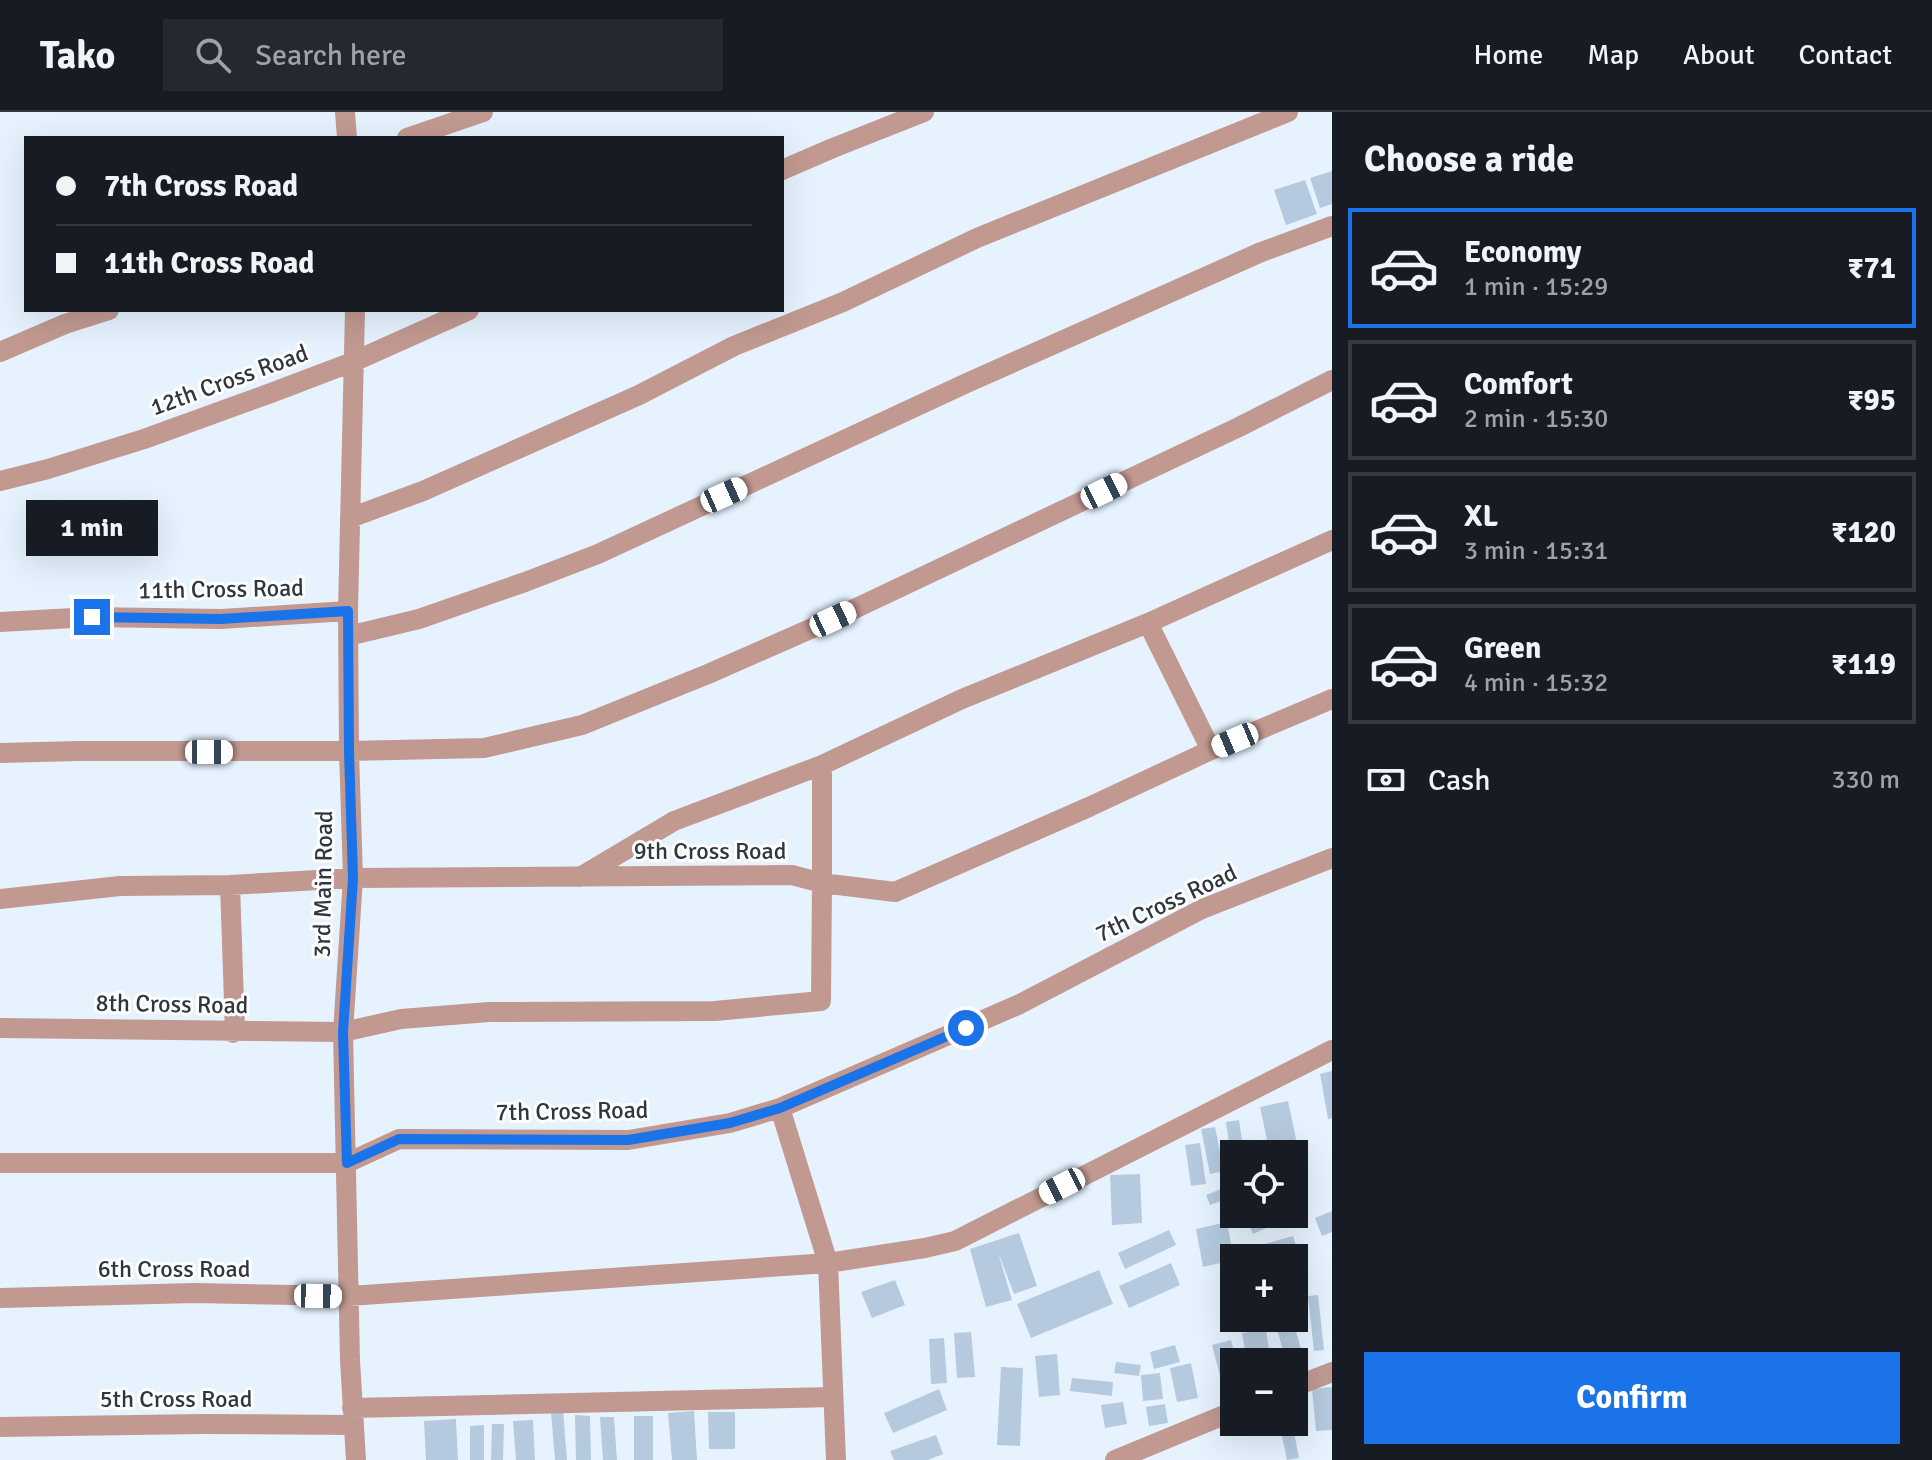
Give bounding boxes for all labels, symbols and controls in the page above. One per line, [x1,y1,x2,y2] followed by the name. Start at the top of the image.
[163,19,723,91] search box
[40,32,115,79] text: Tako
[191,33,235,77] icon: search
[255,37,407,74] text: Search here
[1474,38,1543,72] text: Home
[1587,38,1639,72] text: Map
[1683,38,1755,72] text: About
[1799,38,1892,72] text: Contact
[1364,137,1574,182] text: Choose a ride
[104,168,298,205] text: 7th Cross Road
[1368,232,1440,304] icon: car
[1464,234,1581,271] text: Economy
[104,245,314,282] text: 11th Cross Road
[1847,250,1896,287] text: ₹71
[1464,271,1608,303] text: 1 min · 15:29
[146,338,312,422] street label: 12th Cross Road
[1368,364,1440,436] icon: car
[1464,366,1573,403] text: Comfort
[1847,382,1896,419] text: ₹95
[1464,403,1608,435] text: 2 min · 15:30
[1077,470,1131,512] car
[697,474,751,516] car
[1368,496,1440,568] icon: car
[1464,498,1498,535] text: XL
[26,501,158,557] callout: 1 min
[61,512,123,544] text: 1 min
[1831,514,1896,551] text: ₹120
[1464,535,1608,567] text: 3 min · 15:31
[138,573,304,605] street label: 11th Cross Road
[806,598,860,640] car
[74,599,110,635] route end
[1368,628,1440,700] icon: car
[1464,630,1541,667] text: Green
[1831,646,1896,683] text: ₹119
[1464,667,1608,699] text: 4 min · 15:32
[1208,720,1262,760] car
[185,740,233,764] car
[1364,758,1408,802] icon: cash
[1428,762,1491,799] text: Cash
[1831,764,1900,796] text: 330 m
[307,810,339,958] street label: 3rd Main Road
[634,836,786,866] street label: 9th Cross Road
[1090,857,1242,949] street label: 7th Cross Road
[95,988,249,1020] street label: 8th Cross Road
[948,1010,984,1046] route start
[495,1095,649,1127] street label: 7th Cross Road
[1220,1140,1308,1436] map controls
[1220,1140,1308,1228] button: locate
[1035,1164,1089,1208] car
[1220,1244,1308,1332] button: +
[98,1254,250,1284] street label: 6th Cross Road
[294,1284,342,1308] car
[1220,1348,1308,1436] button: −
[1364,1352,1900,1444] button: Confirm
[100,1384,252,1414] street label: 5th Cross Road

